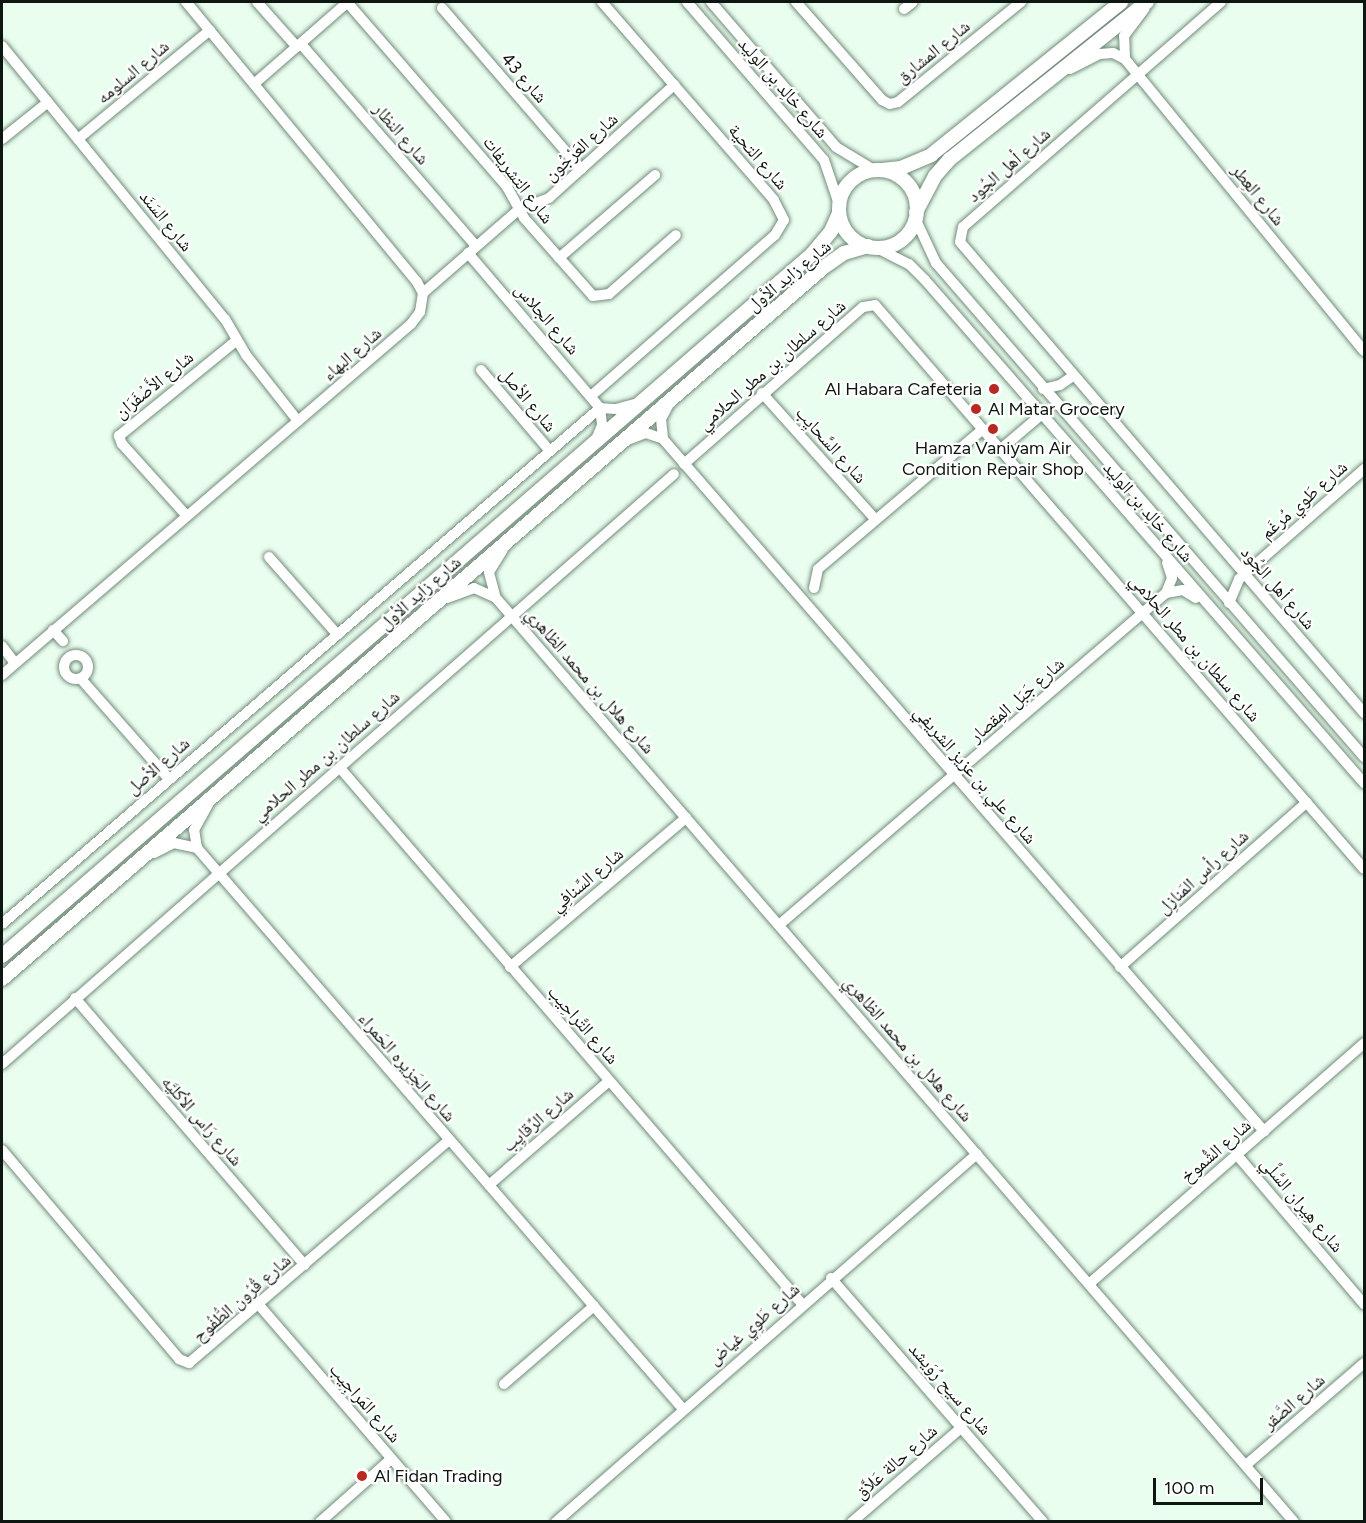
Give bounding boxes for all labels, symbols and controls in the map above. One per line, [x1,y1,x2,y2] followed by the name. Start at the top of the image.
[892,16,974,88] street label: شارع المشارق
[733,33,833,143] street label: شارع خالِد بن الوليد
[92,35,174,109] street label: شارع السلومه
[496,48,552,108] street label: شارع 43
[368,99,434,169] street label: شارع النظار
[540,108,622,186] street label: شارع العَرْجُون
[724,120,792,194] street label: شارع التحية
[963,123,1055,207] street label: شارع أهل الجُود
[478,132,558,228] street label: شارع التشريفات
[1227,160,1289,230] street label: شارع العِطر
[135,186,197,256] street label: شارع السَنَد
[743,236,835,316] street label: شارع زايد الأول
[510,279,584,359] street label: شارع الجلاس
[694,295,850,435] street label: شارع سلطان بن مطر الحلامي
[318,322,386,386] street label: شارع البهاء
[110,347,198,423] street label: شارع الأَصْفَرَان
[495,364,561,436] street label: شارع الأصل
[825,378,982,400] place label: Al Habara Cafeteria
[987,382,1001,396] marker: Al Habara Cafeteria
[988,398,1125,420] place label: Al Matar Grocery
[791,402,871,488] street label: شارع السَّحايِب
[969,402,983,416] marker: Al Matar Grocery
[986,422,1000,436] marker: Hamza Vaniyam Air Condition Repair Shop
[902,438,1084,480] place label: Hamza Vaniyam Air Condition Repair Shop
[1256,456,1352,544] street label: شارع طَوي مُرغَم
[1098,457,1198,567] street label: شارع خالِد بن الوليد
[1236,542,1320,634] street label: شارع أهل الجُود
[375,551,465,635] street label: شارع زايد الأول
[1125,570,1265,726] street label: شارع سلطان بن مطر الحلامي
[521,604,659,758] street label: شارع هلال بن محمد الظاهري
[965,653,1069,747] street label: شارع جَبَل المِقصار
[248,686,404,826] street label: شارع سلطان بن مطر الحلامي
[909,702,1041,848] street label: شارع علي بن عزيز الشريفي
[122,733,194,799] street label: شارع الأصل
[1153,825,1253,919] street label: شارع رأس المَنازِل
[546,843,628,917] street label: شارع السِّنافِي
[839,972,977,1126] street label: شارع هلال بن محمد الظاهري
[543,981,623,1069] street label: شارع التَّراحِيب
[354,1008,460,1126] street label: شارع الجَزيره الحَمراء
[157,1071,247,1171] street label: شارع رَاس الأكليَّه
[498,1083,578,1157] street label: شارع الرِّقايِب
[1176,1115,1256,1187] street label: شارع الشُّموخ
[1256,1153,1348,1257] street label: شارع هِيران السَّلِّي
[188,1249,296,1347] street label: شارع قُرُون الطُّفُوح
[704,1278,804,1370] street label: شارع طَوِي غياض
[904,1338,996,1440] street label: شارع سيح رُوَيشد
[325,1359,405,1447] street label: شارع المَراجِيب
[1259,1369,1329,1435] street label: شارع الصَّقر
[850,1420,942,1504] street label: شارع حالة عَلاَّق
[374,1465,502,1487] place label: Al Fidan Trading
[1156,1466,1266,1504] scale bar
[355,1469,369,1483] marker: Al Fidan Trading
[1164,1477,1214,1499] text: 100 m

